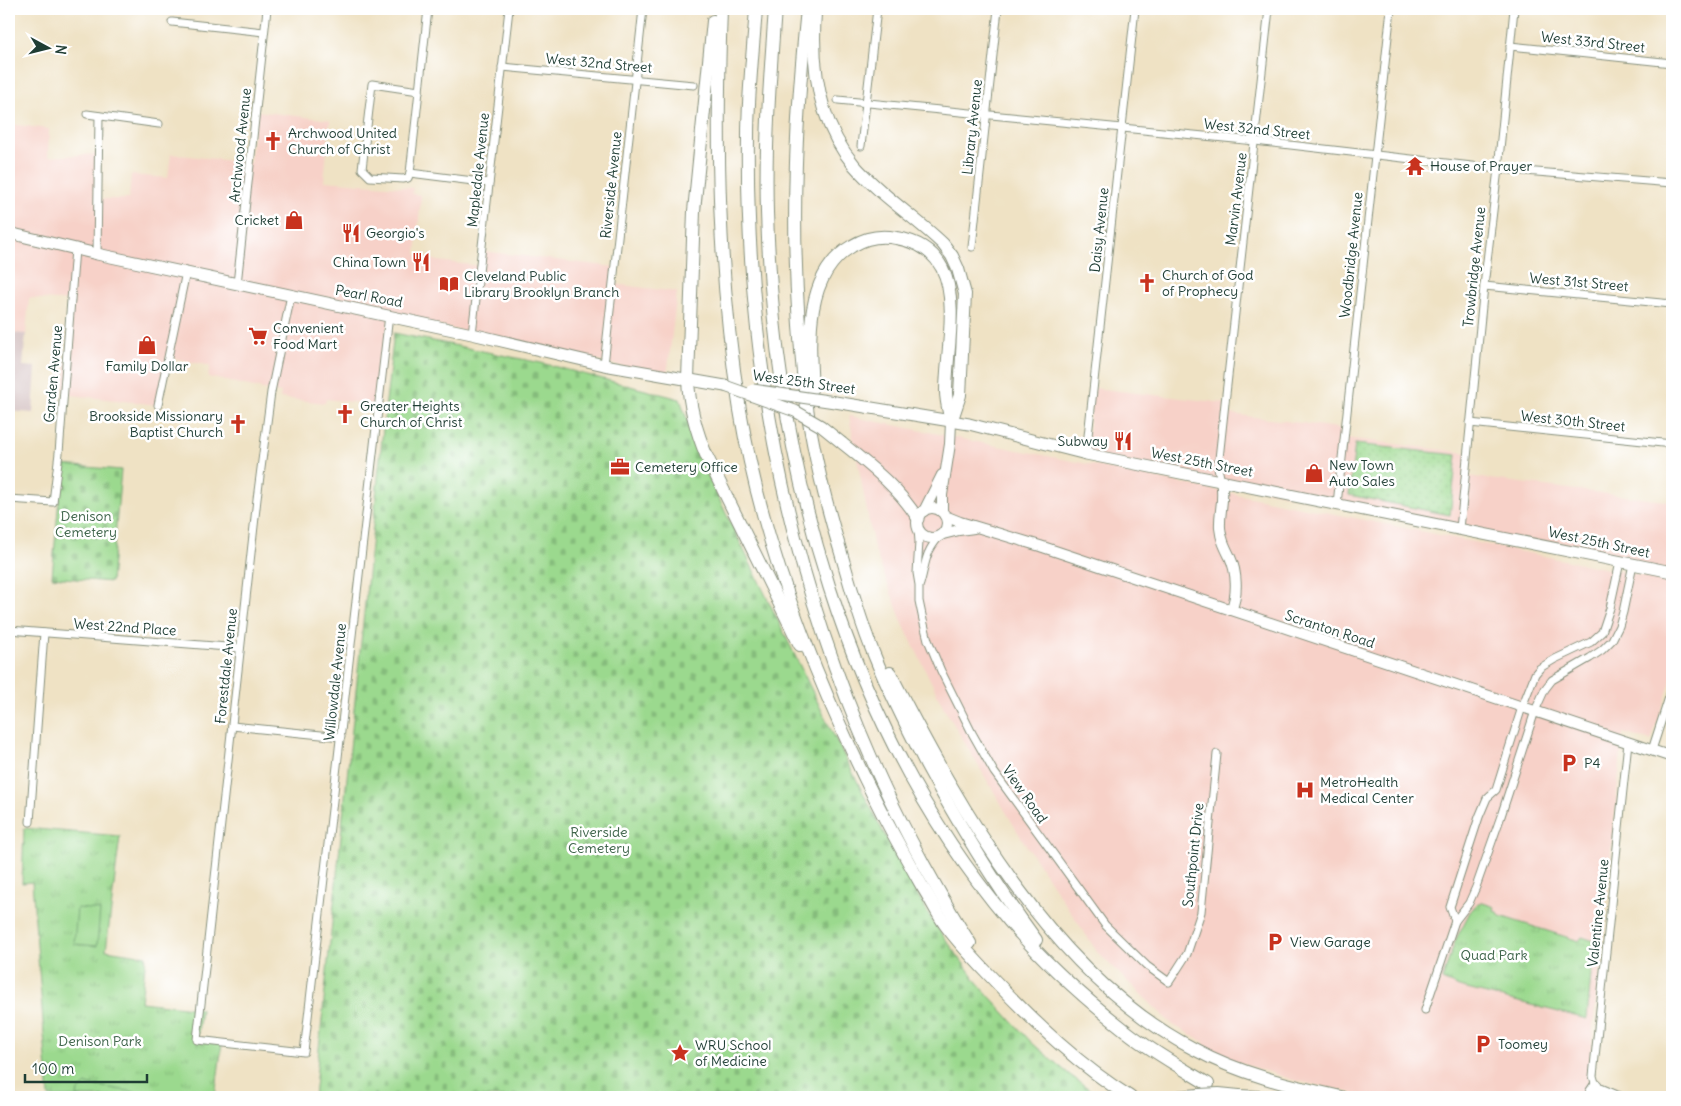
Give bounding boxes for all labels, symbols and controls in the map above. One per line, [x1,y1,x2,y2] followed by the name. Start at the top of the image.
[22,22,72,72] north arrow
[1540,28,1646,56] street label: West 33rd Street
[51,44,70,55] text: N
[545,49,653,77] street label: West 32nd Street
[958,78,986,176] street label: Library Avenue
[225,87,255,203] street label: Archwood Avenue
[463,112,493,228] street label: Mapledale Avenue
[1203,114,1311,144] street label: West 32nd Street
[288,124,397,158] place label: Archwood United Church of Christ
[262,130,284,152] church icon: Archwood United Church of Christ
[596,131,626,239] street label: Riverside Avenue
[1221,152,1251,246] street label: Marvin Avenue
[1404,155,1426,177] temple icon: House of Prayer
[1430,157,1532,175] place label: House of Prayer
[1086,186,1112,274] street label: Daisy Avenue
[1335,191,1367,319] street label: Woodbridge Avenue
[1459,206,1489,328] street label: Trowbridge Avenue
[283,209,305,231] shop icon: Cricket
[235,211,279,229] place label: Cricket
[340,222,362,244] restaurant icon: Georgio's
[366,224,425,242] place label: Georgio's
[410,251,432,273] restaurant icon: China Town
[333,253,406,271] place label: China Town
[1162,266,1253,300] place label: Church of God of Prophecy
[464,267,619,301] place label: Cleveland Public Library Brooklyn Branch
[1529,269,1630,295] street label: West 31st Street
[1136,272,1158,294] church icon: Church of God of Prophecy
[438,273,460,295] library icon: Cleveland Public Library Brooklyn Branch
[334,281,404,311] street label: Pearl Road
[273,319,344,353] place label: Convenient Food Mart
[40,325,66,423] street label: Garden Avenue
[247,325,269,347] supermarket icon: Convenient Food Mart
[136,334,158,356] shop icon: Family Dollar
[106,357,189,375] place label: Family Dollar
[752,366,857,398] street label: West 25th Street
[360,397,463,431] place label: Greater Heights Church of Christ
[334,403,356,425] church icon: Greater Heights Church of Christ
[89,407,223,441] place label: Brookside Missionary Baptist Church
[1520,407,1626,435] street label: West 30th Street
[227,413,249,435] church icon: Brookside Missionary Baptist Church
[1112,430,1134,452] restaurant icon: Subway
[1057,432,1108,450] place label: Subway
[1150,443,1255,481] street label: West 25th Street
[609,456,631,478] office icon: Cemetery Office
[1329,456,1395,490] place label: New Town Auto Sales
[635,458,738,476] place label: Cemetery Office
[1303,462,1325,484] shop icon: New Town Auto Sales
[55,507,117,541] park label: Denison Cemetery
[1547,522,1652,562] street label: West 25th Street
[1283,606,1377,652] street label: Scranton Road
[211,607,241,725] street label: Forestdale Avenue
[73,614,177,640] street label: West 22nd Place
[320,622,350,742] street label: Willowdale Avenue
[1558,752,1580,774] parking icon: P4
[1584,754,1601,772] place label: P4
[999,762,1051,826] street label: View Road
[1320,773,1414,807] place label: MetroHealth Medical Center
[1294,779,1316,801] hospital icon: MetroHealth Medical Center
[1179,802,1207,908] street label: Southpoint Drive
[568,823,630,857] park label: Riverside Cemetery
[1583,858,1613,968] street label: Valentine Avenue
[1264,931,1286,953] parking icon: View Garage
[1290,933,1371,951] place label: View Garage
[1460,946,1528,964] park label: Quad Park
[58,1032,142,1050] park label: Denison Park
[1472,1033,1494,1055] parking icon: Toomey
[1498,1035,1548,1053] place label: Toomey
[695,1036,771,1070] place label: WRU School of Medicine
[669,1042,691,1064] place icon: WRU School of Medicine
[25,1051,148,1083] scale bar
[32,1059,74,1078] text: 100 m

